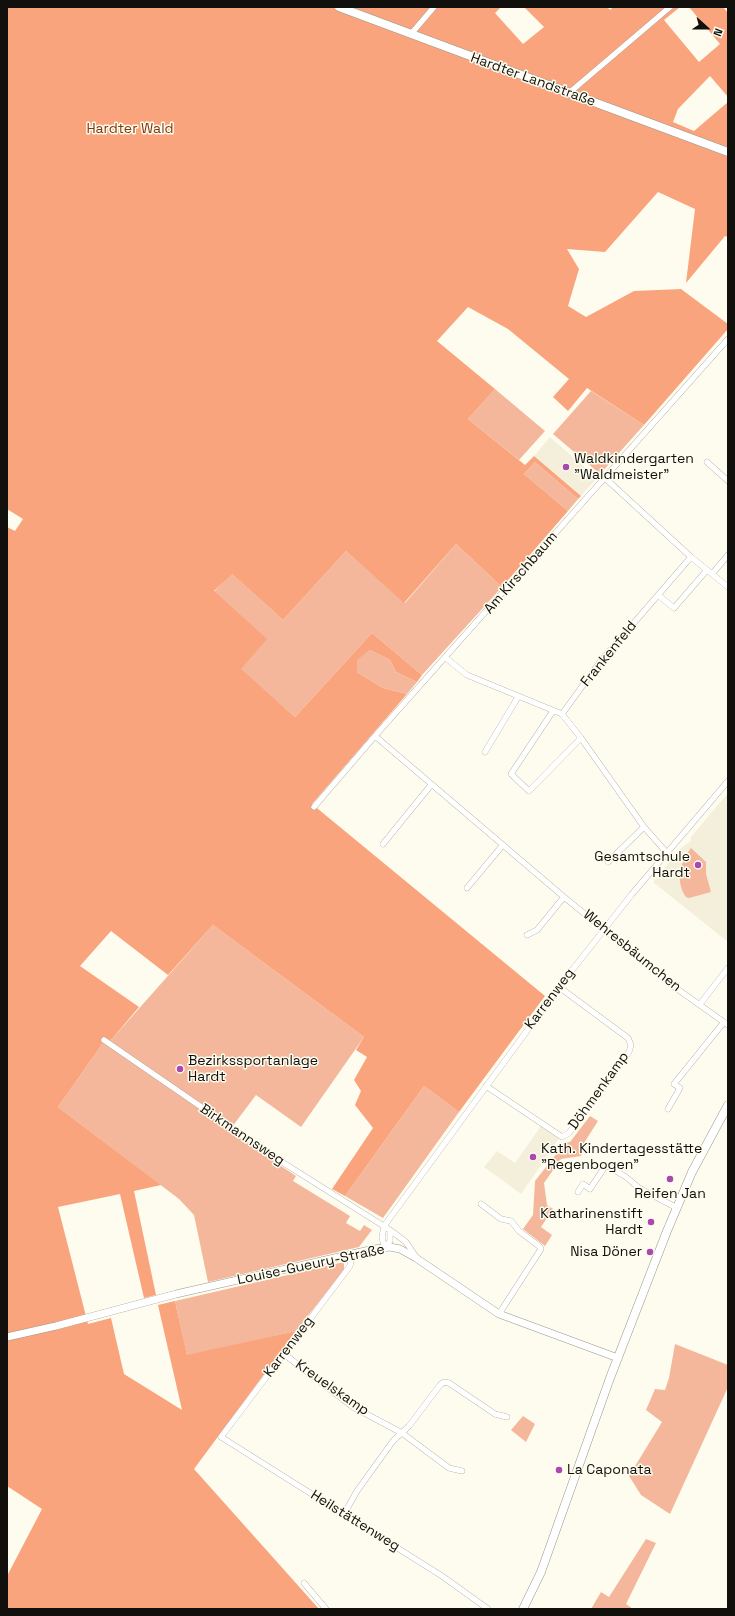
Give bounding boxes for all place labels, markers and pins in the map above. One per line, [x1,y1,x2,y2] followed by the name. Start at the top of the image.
[574,451,694,484] place label: Waldkindergarten "Waldmeister"
[561,462,571,472] marker: Waldkindergarten "Waldmeister"
[594,849,690,882] place label: Gesamtschule Hardt
[693,860,703,870] marker: Gesamtschule Hardt
[188,1053,318,1086] place label: Bezirkssportanlage Hardt
[175,1064,185,1074] marker: Bezirkssportanlage Hardt
[541,1141,702,1174] place label: Kath. Kindertagesstätte "Regenbogen"
[528,1152,538,1162] marker: Kath. Kindertagesstätte "Regenbogen"
[665,1174,675,1184] marker: Reifen Jan
[634,1186,706,1202] place label: Reifen Jan
[540,1206,643,1238] place label: Katharinenstift Hardt
[646,1217,656,1227] marker: Katharinenstift Hardt
[570,1244,642,1260] place label: Nisa Döner
[645,1247,655,1257] marker: Nisa Döner
[567,1462,652,1478] place label: La Caponata
[554,1465,564,1475] marker: La Caponata

